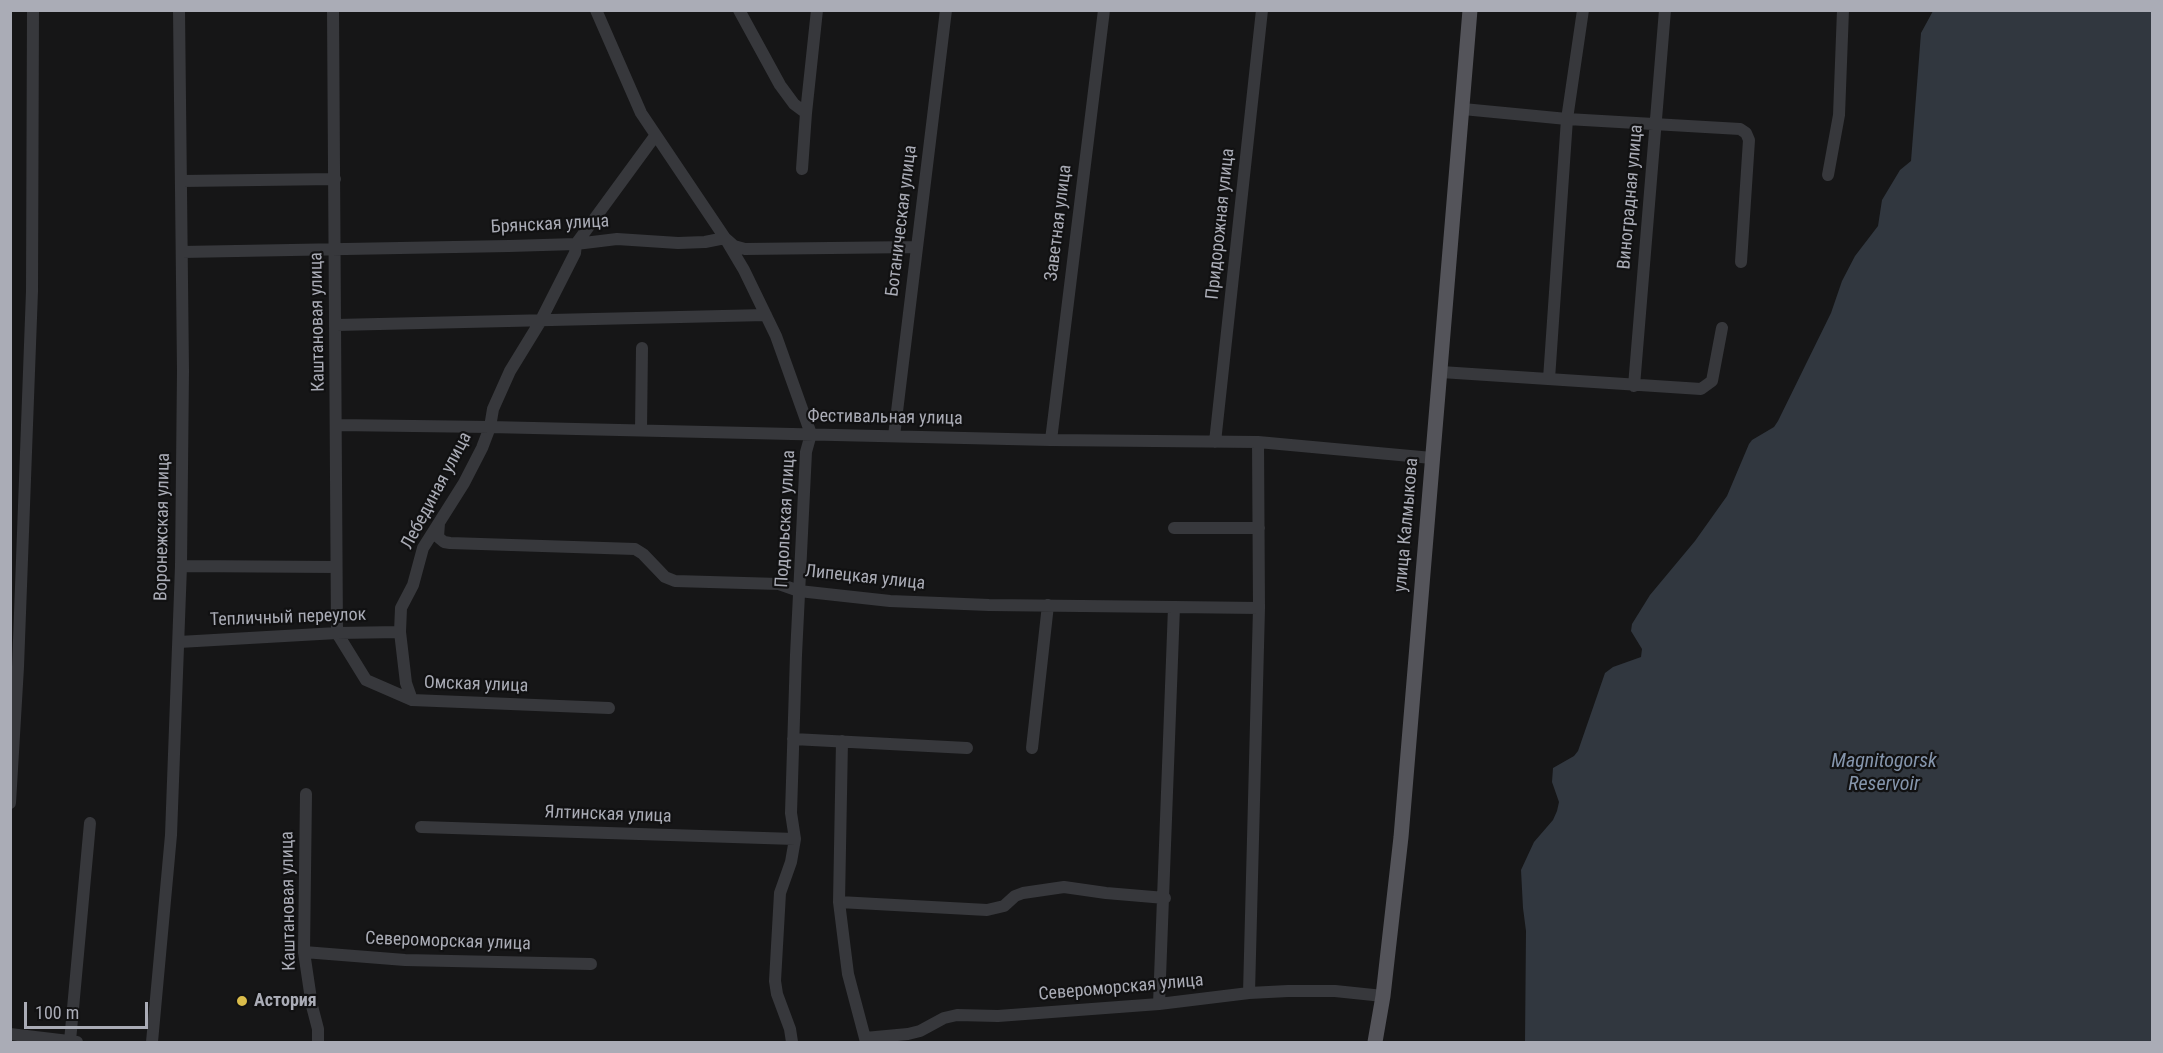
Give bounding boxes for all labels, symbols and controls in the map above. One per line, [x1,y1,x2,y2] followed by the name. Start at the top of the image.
[1614,124,1648,270] street label: Виноградная улица
[882,144,922,298] street label: Ботаническая улица
[1202,147,1240,301] street label: Придорожная улица
[1041,164,1077,282] street label: Заветная улица
[490,211,610,239] street label: Брянская улица
[306,252,330,392] street label: Каштановая улица
[807,406,963,430] street label: Фестивальная улица
[397,429,477,553] street label: Лебединая улица
[772,450,800,588] street label: Подольская улица
[151,453,175,601] street label: Воронежская улица
[1390,457,1424,593] street label: улица Калмыкова
[804,561,926,595] street label: Липецкая улица
[209,604,367,632] street label: Тепличный переулок
[423,672,529,698] street label: Омская улица
[1831,750,1937,797] water label: Magnitogorsk Reservoir
[544,802,672,828] street label: Ялтинская улица
[277,831,301,971] street label: Каштановая улица
[365,928,531,956] street label: Североморская улица
[1038,970,1204,1006] street label: Североморская улица
[27,990,152,1028] scale bar
[254,990,317,1012] place label: Астория
[235,994,249,1008] marker: Астория
[35,1002,79,1023] text: 100 m

